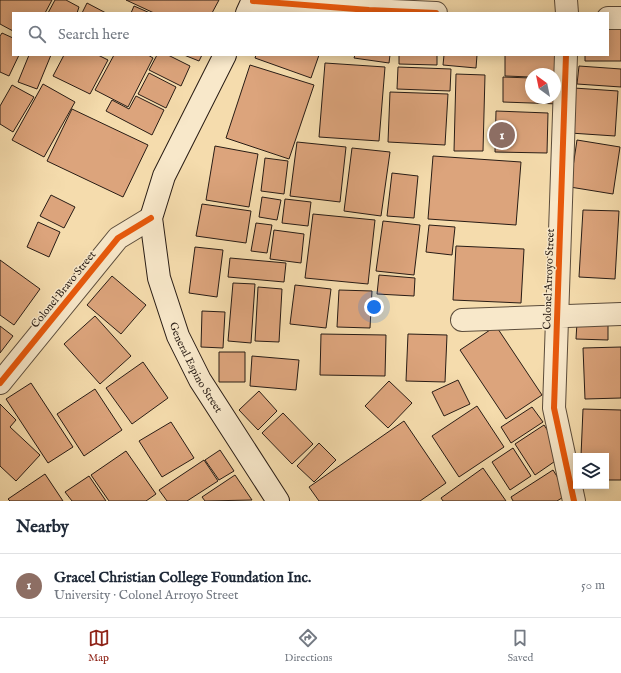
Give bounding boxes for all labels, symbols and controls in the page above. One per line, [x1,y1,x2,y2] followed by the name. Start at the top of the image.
[12,12,609,56] search box
[26,23,48,45] icon: search
[58,25,129,44] text: Search here
[525,68,561,104] north arrow
[489,120,515,150] pin: 1
[540,228,558,330] street label: Colonel Arroyo Street
[28,248,99,331] street label: Colonel Bravo Street
[364,297,384,317] your location
[166,320,225,416] street label: General Espino Street
[573,453,609,489] map controls
[573,453,609,489] button: layers
[16,517,69,538] text: Nearby
[54,568,311,587] text: Gracel Christian College Foundation Inc.
[27,577,31,594] text: 1
[581,577,605,594] text: 50 m
[54,587,238,604] text: University · Colonel Arroyo Street
[88,627,110,665] tab: Map
[285,627,332,665] tab: Directions
[507,627,533,665] tab: Saved

